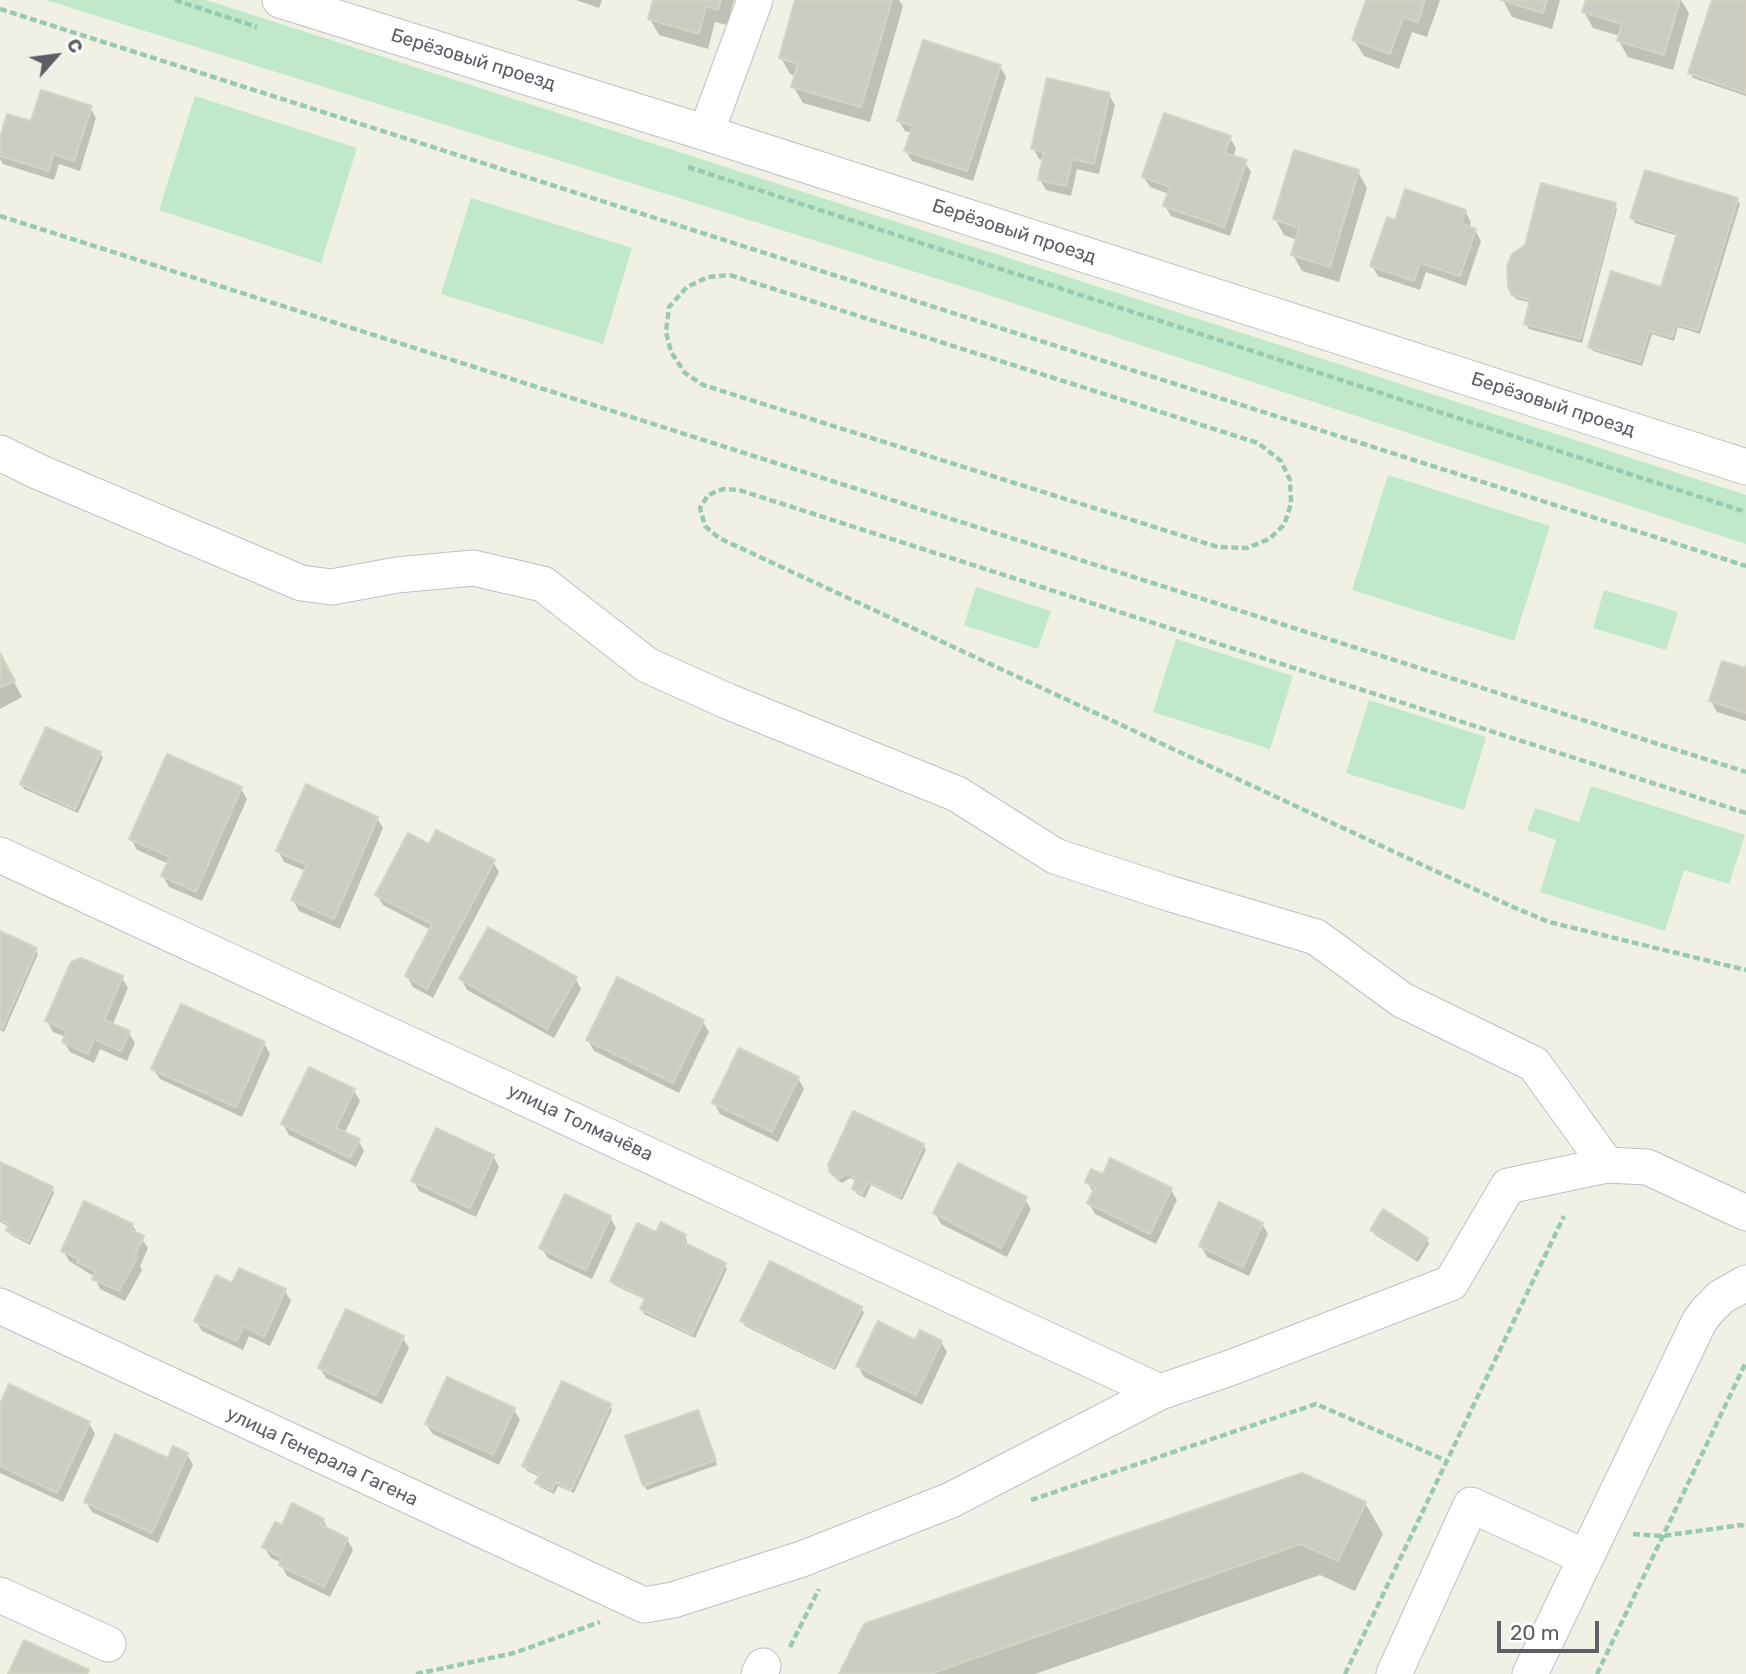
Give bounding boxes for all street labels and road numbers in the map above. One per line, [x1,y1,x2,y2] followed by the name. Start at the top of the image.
[388,24,558,96] street label: Берёзовый проезд
[929,195,1099,269] street label: Берёзовый проезд
[1468,368,1638,442] street label: Берёзовый проезд
[504,1079,656,1167] street label: улица Толмачёва
[223,1403,421,1511] street label: улица Генерала Гагена

